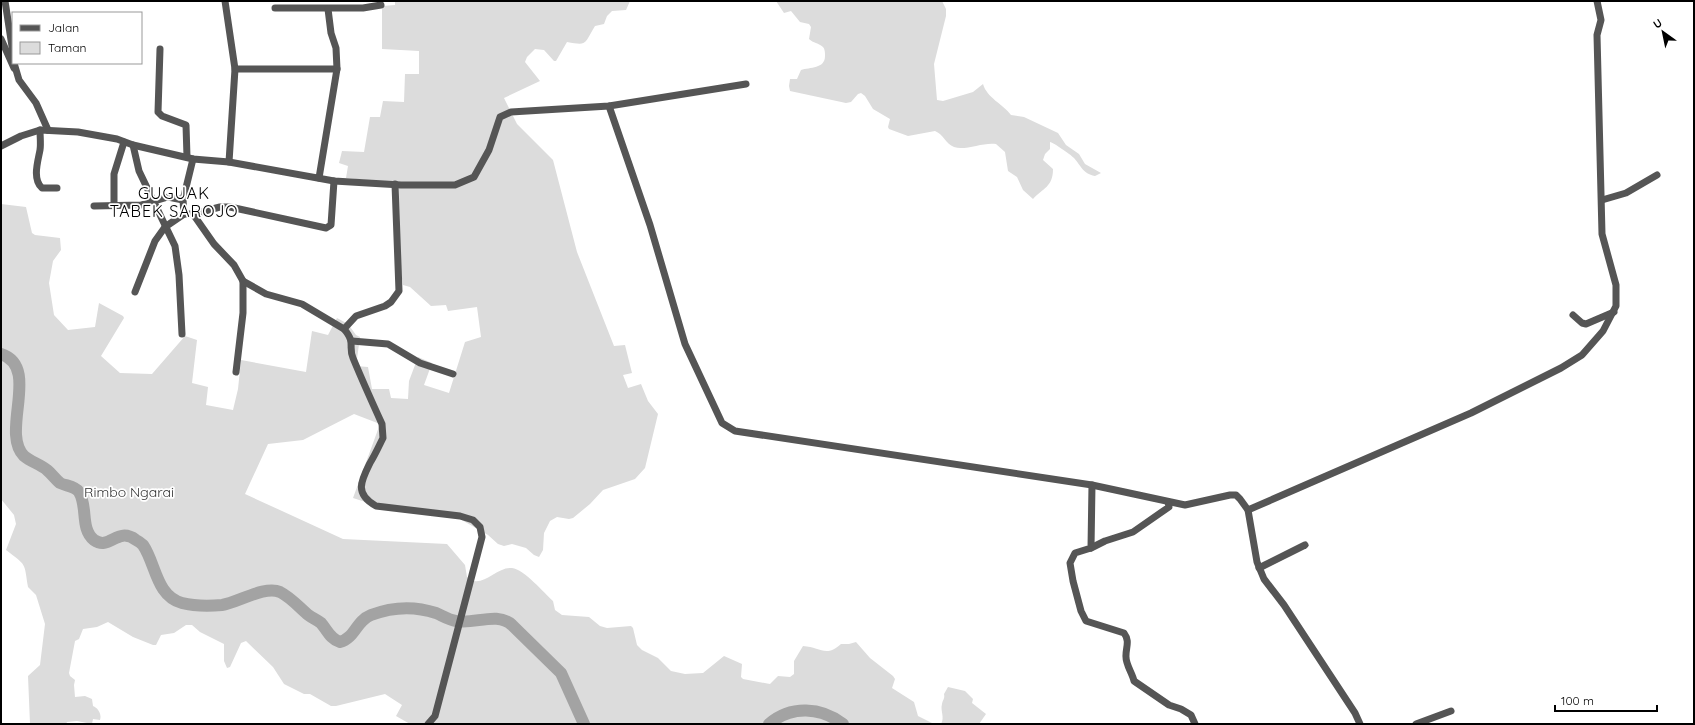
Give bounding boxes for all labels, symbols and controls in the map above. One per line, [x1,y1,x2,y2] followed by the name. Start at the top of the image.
[12,12,142,64] legend
[1643,12,1683,52] north arrow
[1650,16,1665,32] text: U
[48,20,79,35] text: Jalan
[48,40,86,55] text: Taman
[109,183,239,221] district label: GUGUAK TABEK SAROJO
[84,483,174,501] park label: Rimbo Ngarai
[1555,687,1657,713] scale bar
[1561,693,1594,708] text: 100 m

